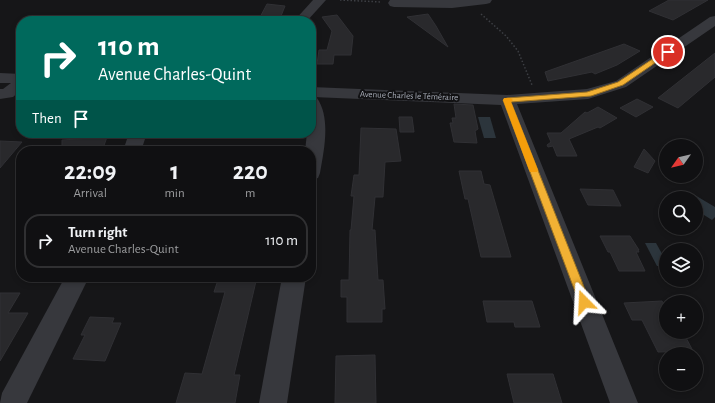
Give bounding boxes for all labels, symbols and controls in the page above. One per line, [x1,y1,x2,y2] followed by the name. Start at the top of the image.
[32,32,84,84] icon: right
[98,33,160,61] text: 110 m
[651,35,685,69] pin
[657,41,679,63] icon: arrive
[98,66,251,84] text: Avenue Charles-Quint
[360,90,458,102] street label: Avenue Charles le Téméraire
[70,108,92,130] icon: arrive
[32,111,62,126] text: Then
[659,139,703,183] north arrow
[659,139,703,391] map controls
[64,160,116,184] text: 22:09
[170,160,179,184] text: 1
[233,160,268,184] text: 220
[73,187,107,200] text: Arrival
[164,187,185,200] text: min
[245,187,256,200] text: m
[659,191,703,235] button: search
[68,225,127,240] text: Turn right
[34,230,56,252] icon: right
[265,233,298,248] text: 110 m
[68,243,179,256] text: Avenue Charles-Quint
[659,243,703,287] button: layers
[563,281,605,323] position arrow
[659,295,703,339] button: +
[659,347,703,391] button: −

